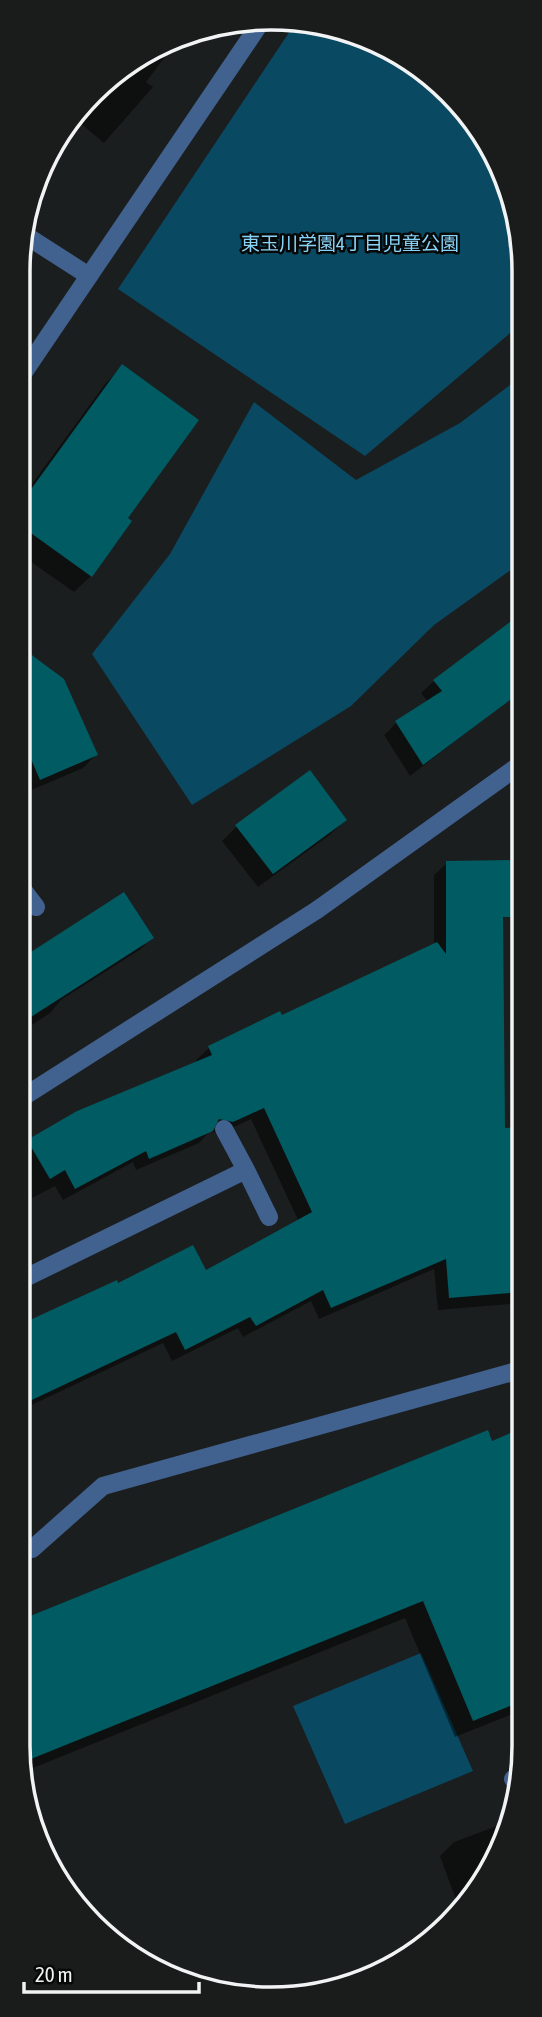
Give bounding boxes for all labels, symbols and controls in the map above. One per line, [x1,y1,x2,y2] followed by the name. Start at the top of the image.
[241,232,459,254] park label: 東玉川学園4丁目児童公園
[24,1951,200,1995] scale bar
[35,1962,73,1986] text: 20 m

